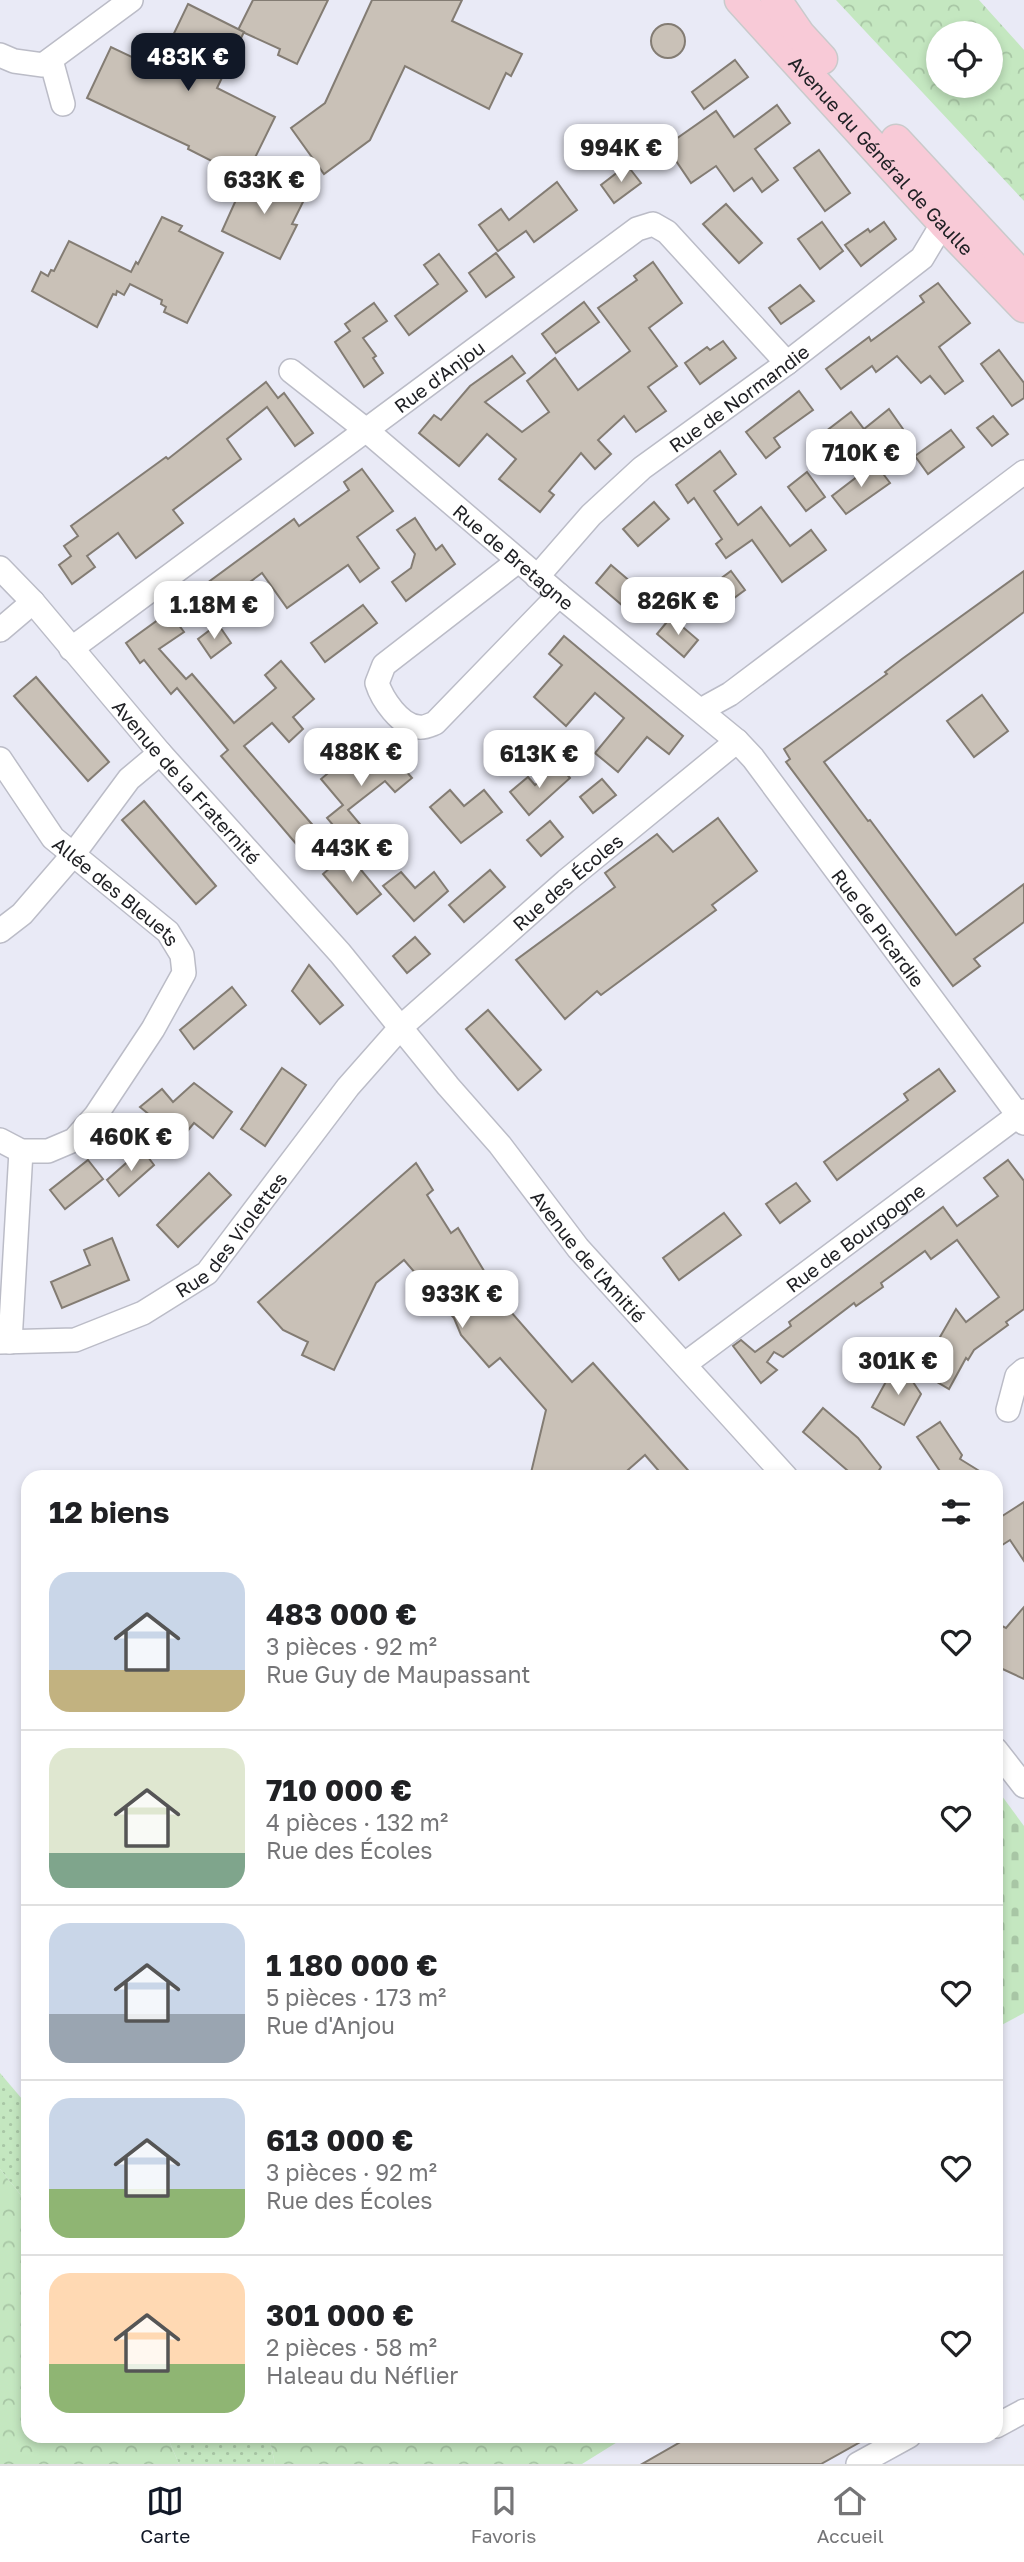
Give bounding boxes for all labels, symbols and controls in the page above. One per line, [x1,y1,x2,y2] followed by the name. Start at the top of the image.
[926,21,1003,98] map controls
[926,21,1003,98] button: locate
[131,34,245,93] pin: 483K €
[147,42,229,70] text: 483K €
[785,51,979,259] street label: Avenue du Général de Gaulle
[564,124,678,184] pin: 994K €
[580,133,662,161] text: 994K €
[207,156,321,216] pin: 633K €
[223,165,305,193] text: 633K €
[389,335,488,417] street label: Rue d'Anjou
[664,339,813,456] street label: Rue de Normandie
[804,430,918,489] pin: 710K €
[822,438,900,466] text: 710K €
[449,499,579,614] street label: Rue de Bretagne
[621,578,735,637] pin: 826K €
[149,582,279,641] pin: 1.18M €
[637,586,719,614] text: 826K €
[170,590,258,618] text: 1.18M €
[108,695,266,869] street label: Avenue de la Fraternité
[304,728,418,788] pin: 488K €
[482,730,596,790] pin: 613K €
[320,737,402,765] text: 488K €
[499,739,579,767] text: 613K €
[295,824,409,884] pin: 443K €
[507,828,627,935] street label: Rue des Écoles
[48,831,185,950] street label: Allée des Bleuets
[311,833,393,861] text: 443K €
[828,864,930,991] street label: Rue de Picardie
[74,1114,188,1173] pin: 460K €
[90,1122,172,1150] text: 460K €
[171,1167,291,1302] street label: Rue des Violettes
[781,1178,929,1297] street label: Rue de Bourgogne
[527,1185,651,1327] street label: Avenue de l'Amitié
[405,1270,519,1330] pin: 933K €
[421,1279,503,1307] text: 933K €
[841,1338,955,1397] pin: 301K €
[858,1346,938,1374] text: 301K €
[937,1493,975,1531] icon: filters
[49,1494,170,1530] text: 12 biens
[266,1596,417,1632] text: 483 000 €
[105,1600,189,1684] icon: home
[937,1623,975,1661] icon: heart
[266,1632,437,1660] text: 3 pièces · 92 m²
[266,1660,531,1688] text: Rue Guy de Maupassant
[266,1772,412,1808] text: 710 000 €
[105,1776,189,1860] icon: home
[937,1799,975,1837] icon: heart
[266,1808,448,1836] text: 4 pièces · 132 m²
[266,1836,432,1864] text: Rue des Écoles
[266,1947,438,1983] text: 1 180 000 €
[105,1951,189,2035] icon: home
[937,1974,975,2012] icon: heart
[266,1983,446,2011] text: 5 pièces · 173 m²
[266,2011,395,2039] text: Rue d'Anjou
[266,2122,413,2158] text: 613 000 €
[105,2126,189,2210] icon: home
[937,2149,975,2187] icon: heart
[266,2158,437,2186] text: 3 pièces · 92 m²
[266,2186,432,2214] text: Rue des Écoles
[266,2297,414,2333] text: 301 000 €
[105,2301,189,2385] icon: home
[937,2324,975,2362] icon: heart
[266,2333,437,2361] text: 2 pièces · 58 m²
[266,2361,458,2389] text: Haleau du Néflier
[140,2482,190,2547] tab: Carte
[471,2482,536,2547] tab: Favoris
[817,2482,884,2547] tab: Accueil

